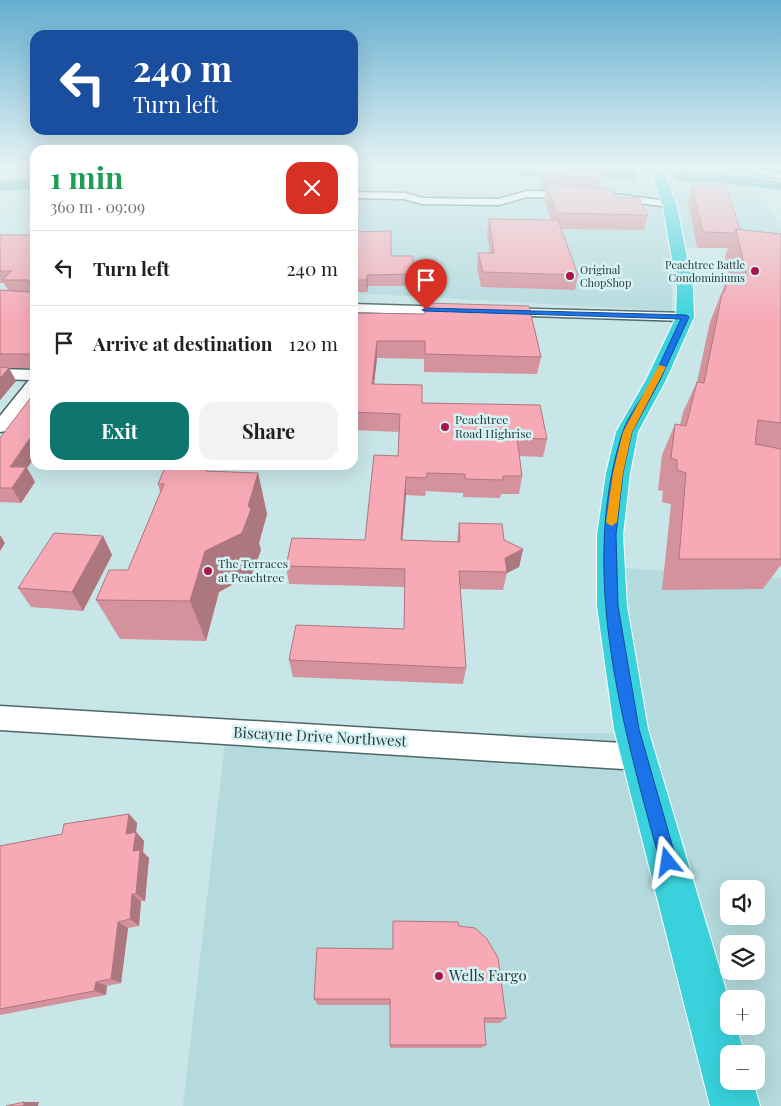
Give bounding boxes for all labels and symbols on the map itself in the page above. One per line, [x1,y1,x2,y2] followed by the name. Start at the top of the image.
[665,257,745,285] place label: Peachtree Battle Condominiums
[405,259,447,310] pin
[580,262,631,290] place label: Original ChopShop
[749,265,761,277] marker: Peachtree Battle Condominiums
[564,270,576,282] marker: Original ChopShop
[455,411,532,441] place label: Peachtree Road Highrise
[439,421,451,433] marker: Peachtree Road Highrise
[218,555,288,585] place label: The Terraces at Peachtree
[202,565,214,577] marker: The Terraces at Peachtree
[233,721,408,751] street label: Biscayne Drive Northwest
[641,835,693,887] position arrow
[448,965,527,985] place label: Wells Fargo
[433,970,445,982] marker: Wells Fargo

